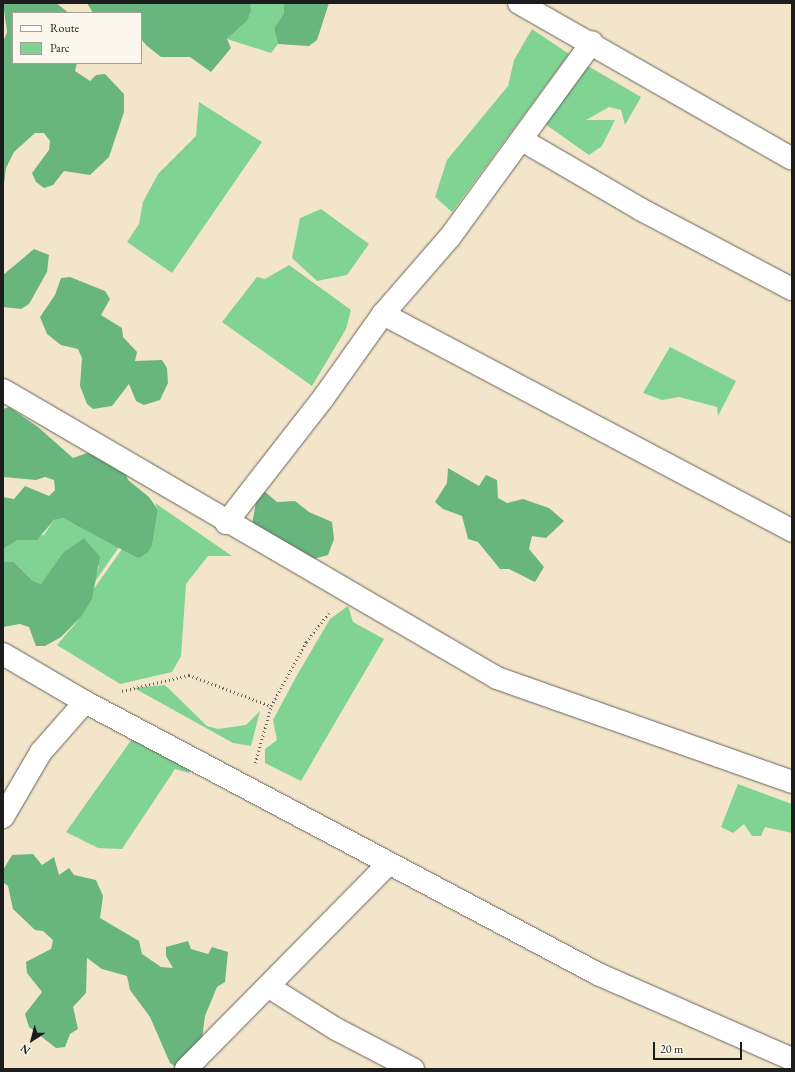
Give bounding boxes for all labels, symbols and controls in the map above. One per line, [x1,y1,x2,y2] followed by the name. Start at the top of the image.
[12,12,142,64] legend
[50,20,79,36] text: Route
[50,40,70,56] text: Parc
[12,1020,52,1060] north arrow
[655,1034,744,1060] scale bar
[17,1041,33,1058] text: N
[660,1041,683,1057] text: 20 m

